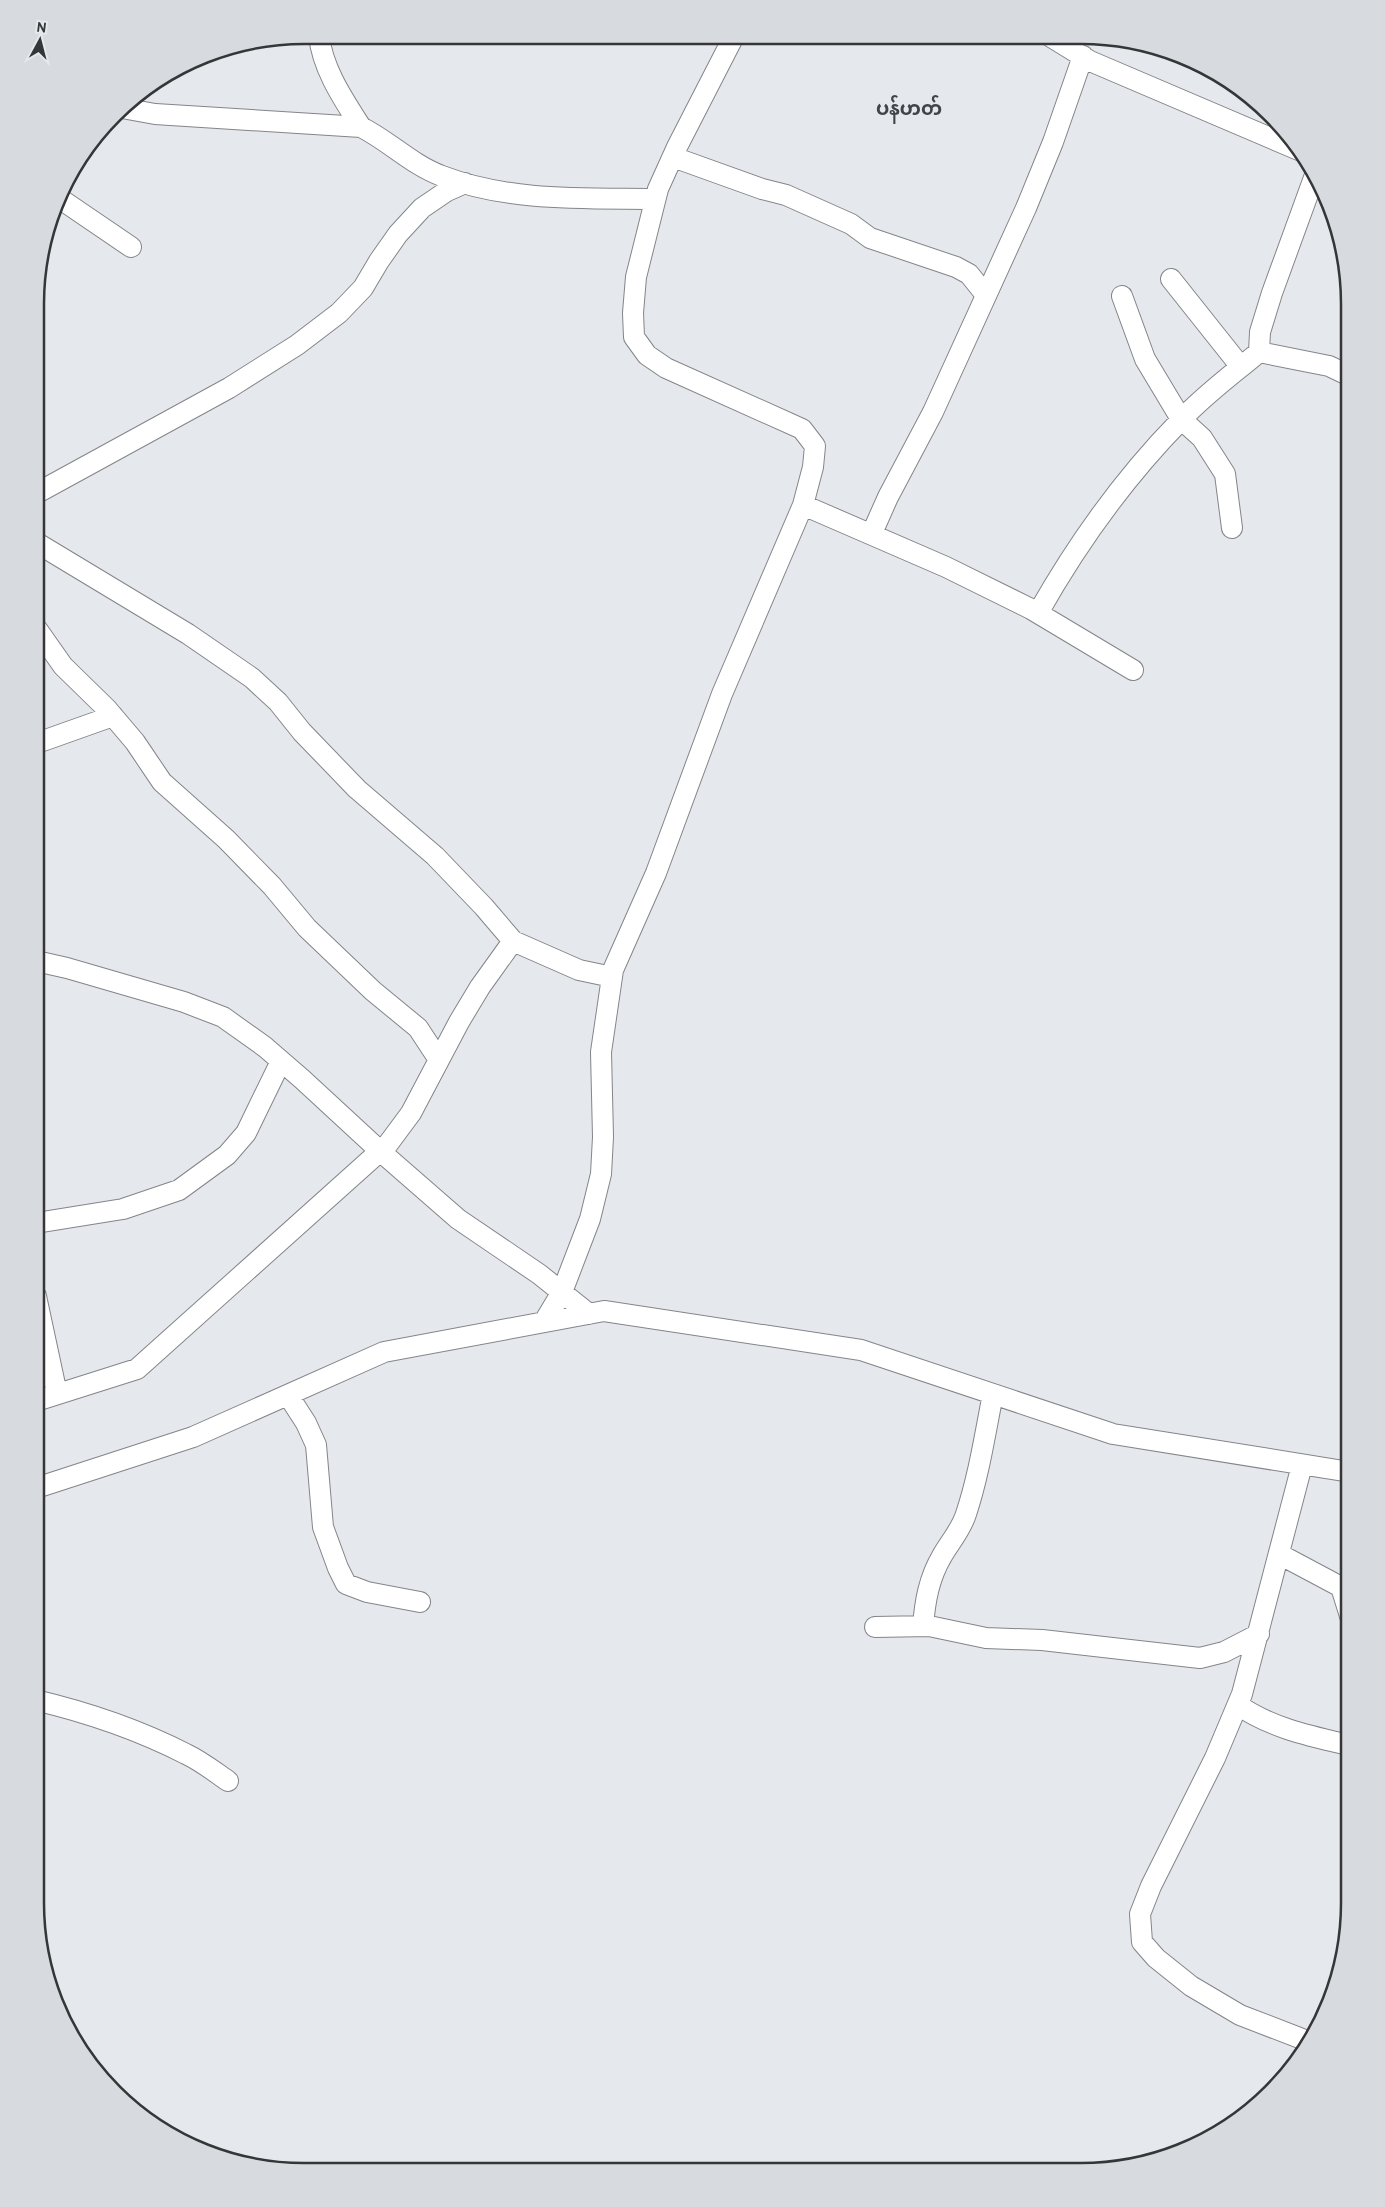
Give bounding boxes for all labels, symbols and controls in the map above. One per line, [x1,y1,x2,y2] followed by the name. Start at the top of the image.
[15,15,65,65] north arrow
[35,20,47,38] text: N
[876,95,942,124] district label: ပန်ဟတ်

